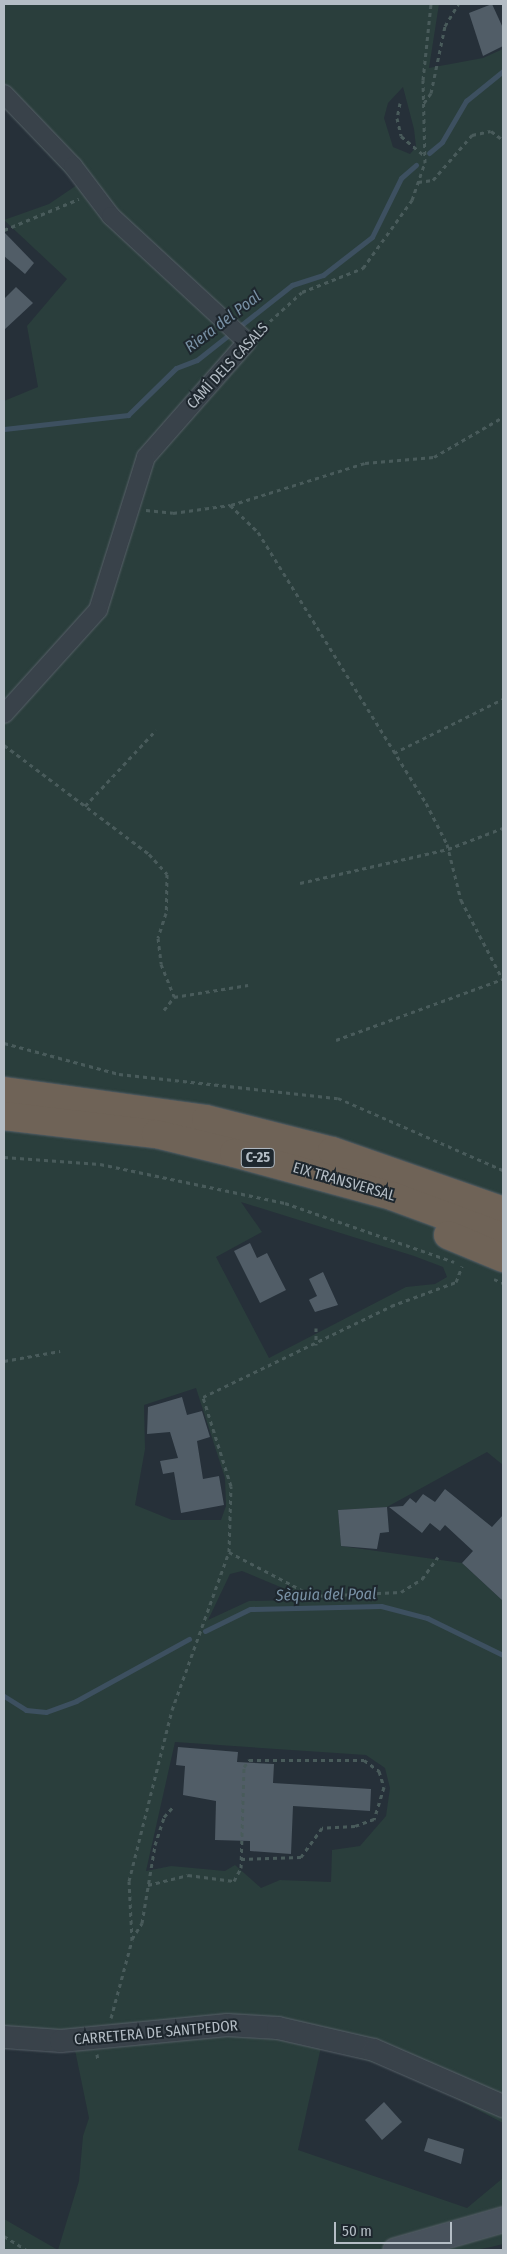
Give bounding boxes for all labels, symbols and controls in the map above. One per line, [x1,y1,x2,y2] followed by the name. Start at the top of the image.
[181,287,265,357] water label: Riera del Poal
[183,319,273,413] street label: CAMÍ DELS CASALS
[240,1146,276,1170] road number: C-25
[291,1159,397,1205] street label: EIX TRANSVERSAL
[276,1585,376,1605] water label: Sèquia del Poal
[73,2017,239,2049] street label: CARRETERA DE SANTPEDOR
[337,2212,454,2244] scale bar
[342,2222,372,2240] text: 50 m

